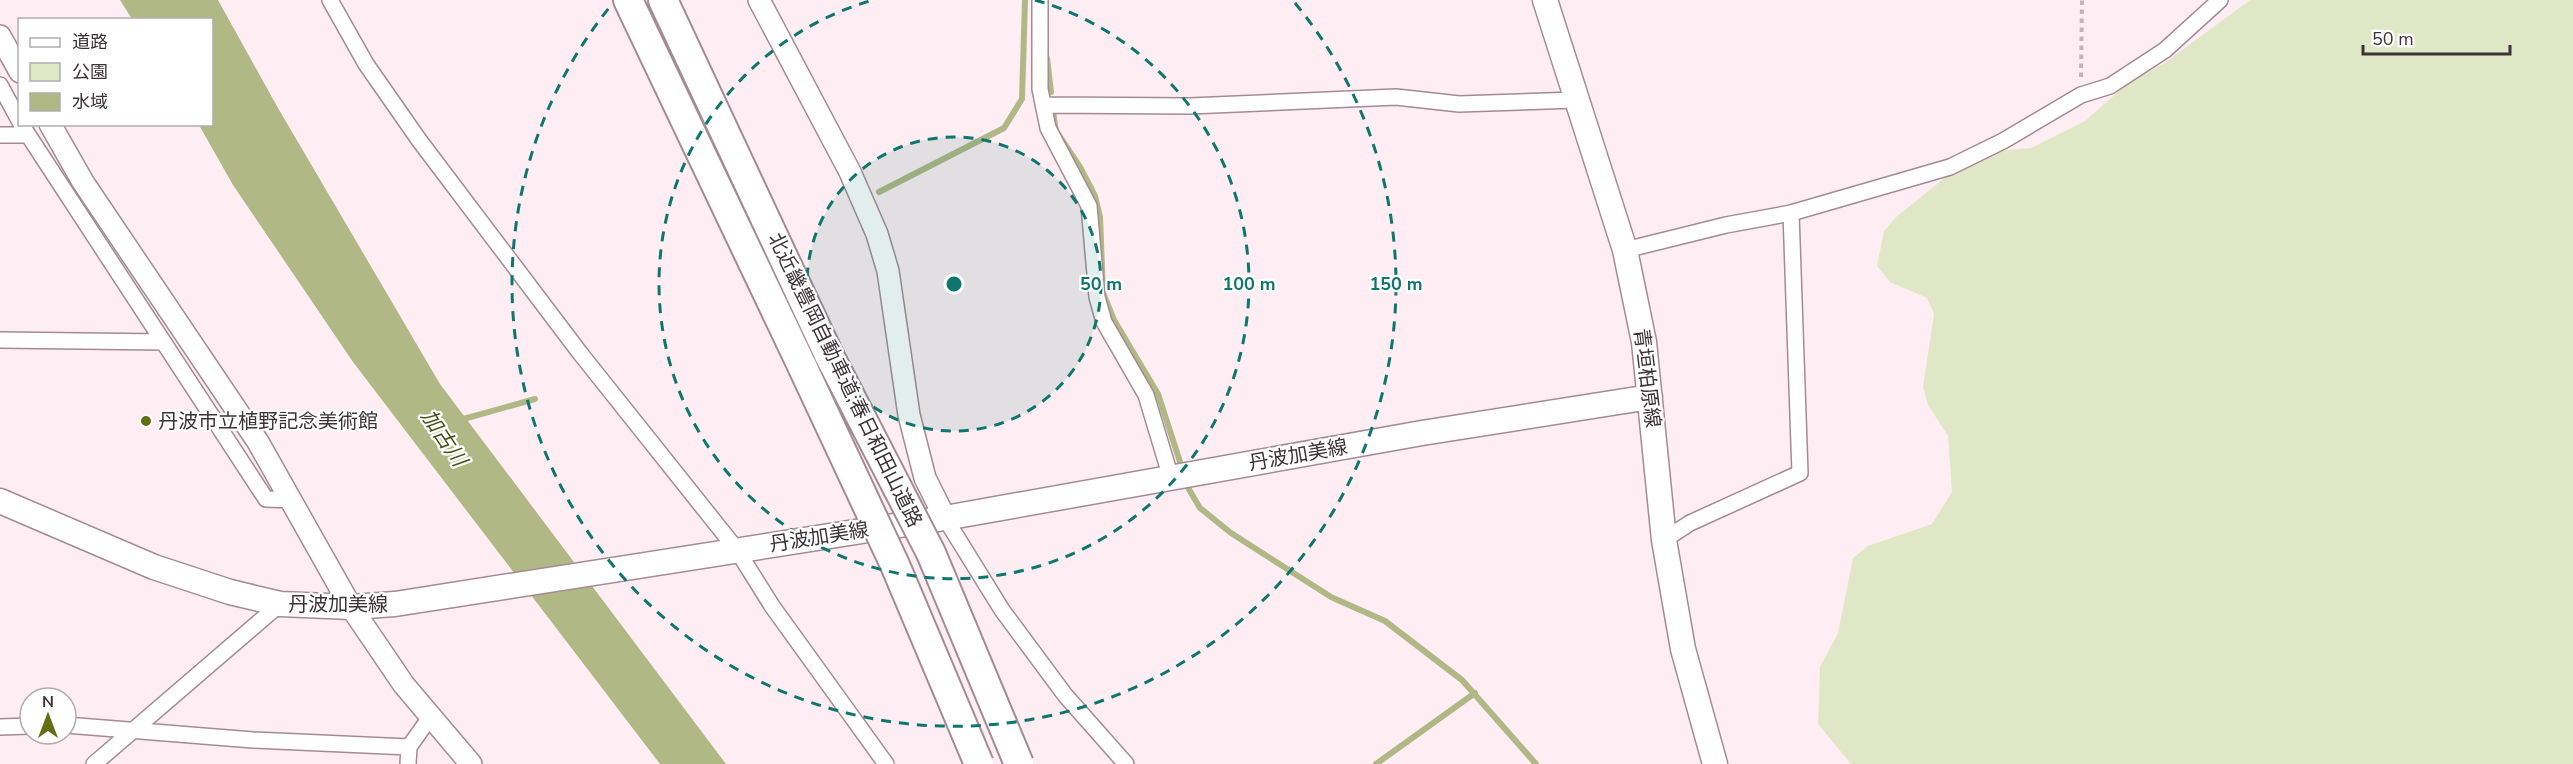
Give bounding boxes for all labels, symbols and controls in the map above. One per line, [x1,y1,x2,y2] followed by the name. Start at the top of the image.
[18,18,213,126] legend
[2363,18,2510,56] scale bar
[2372,27,2414,51] text: 50 m
[72,30,108,54] text: 道路
[72,60,108,84] text: 公園
[72,90,108,114] text: 水域
[762,228,928,532] street label: 北近畿豊岡自動車道;春日和田山道路
[1080,272,1122,296] text: 50 m
[1222,272,1276,296] text: 100 m
[1369,272,1423,296] text: 150 m
[944,274,964,294] centre of rings
[1628,327,1666,429] street label: 青垣柏原線
[415,404,474,474] water label: 加古川
[158,408,378,435] place label: 丹波市立植野記念美術館
[139,414,153,428] marker: 丹波市立植野記念美術館
[1246,433,1350,477] street label: 丹波加美線
[768,516,870,558] street label: 丹波加美線
[288,591,388,618] street label: 丹波加美線
[18,686,78,746] north arrow
[42,691,54,713] text: N

